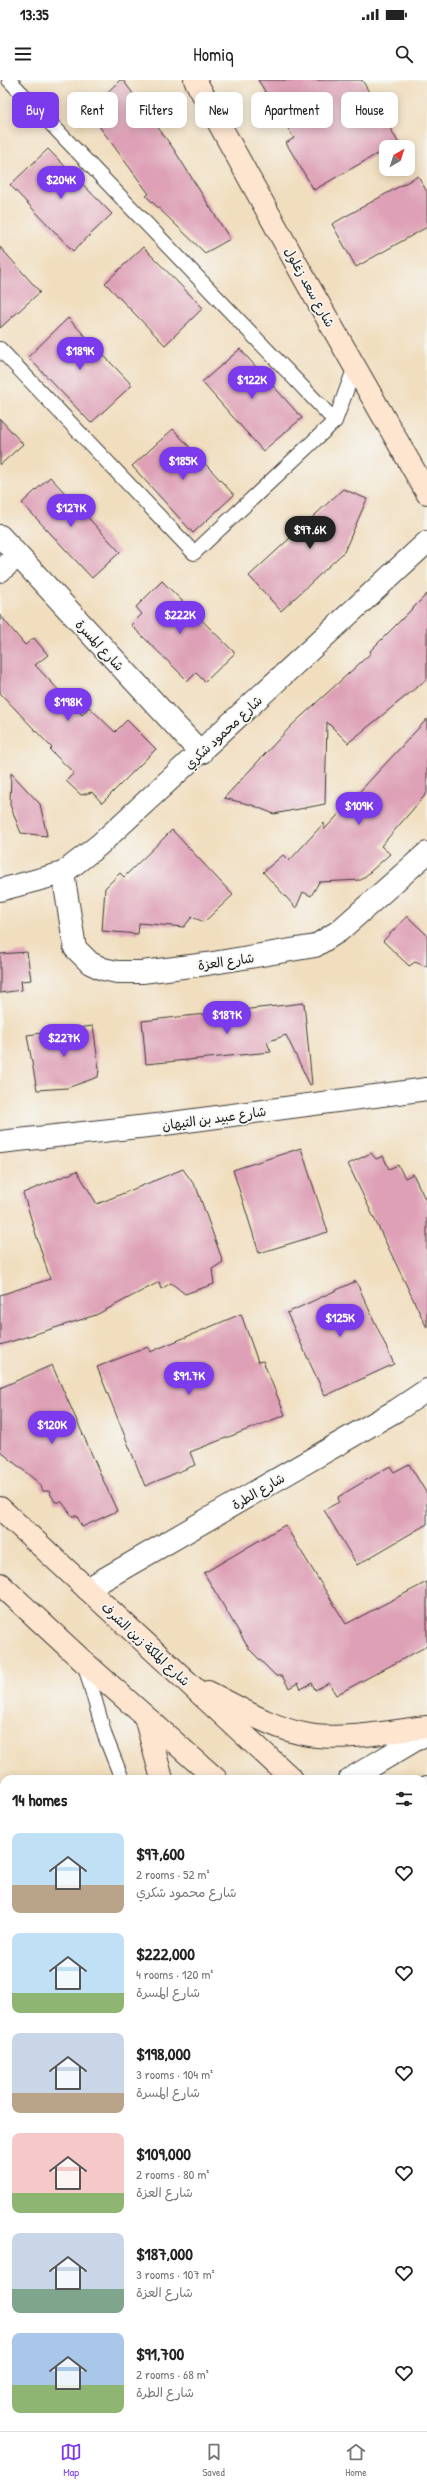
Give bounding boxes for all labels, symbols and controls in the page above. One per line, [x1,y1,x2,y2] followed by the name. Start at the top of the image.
[20,4,49,25] text: 13:35
[193,42,234,67] text: Homiq
[12,43,34,65] icon: menu
[393,43,415,65] icon: search
[12,92,59,128] chip: Buy
[67,92,118,128] chip: Rent
[126,92,187,128] chip: Filters
[195,92,243,128] chip: New
[251,92,333,128] chip: Apartment
[341,92,398,128] chip: House
[379,140,415,176] north arrow
[379,140,415,176] map controls
[33,166,89,200] pin: $204K
[46,170,76,188] text: $204K
[280,244,339,331] street label: شارع سعد زغلول
[52,337,108,371] pin: $189K
[66,341,94,359] text: $189K
[224,366,280,400] pin: $122K
[237,370,267,388] text: $122K
[155,447,211,481] pin: $185K
[168,451,198,469] text: $185K
[43,494,99,528] pin: $127K
[56,498,86,516] text: $127K
[277,516,343,550] pin: $97.6K
[294,520,326,538] text: $97.6K
[152,601,208,635] pin: $222K
[164,605,196,623] text: $222K
[71,615,128,675] street label: شارع المسرة
[40,688,96,722] pin: $198K
[180,691,267,774] street label: شارع محمود شكري
[54,692,82,710] text: $198K
[331,792,387,826] pin: $109K
[345,796,373,814] text: $109K
[197,948,256,975] street label: شارع العزة
[199,1001,255,1035] pin: $187K
[212,1005,242,1023] text: $187K
[36,1024,92,1058] pin: $227K
[48,1028,80,1046] text: $227K
[161,1102,267,1135] street label: شارع عبيد بن التيهان
[312,1304,368,1338] pin: $125K
[325,1308,355,1326] text: $125K
[156,1362,222,1396] pin: $91.7K
[173,1366,205,1384] text: $91.7K
[24,1411,80,1445] pin: $120K
[37,1415,67,1433] text: $120K
[228,1469,288,1514] street label: شارع الطرة
[97,1598,194,1691] street label: شارع الملكة زين الشرف
[12,1788,67,1811] text: 14 homes
[393,1788,415,1810] icon: filters
[136,1842,185,1865] text: $97,600
[44,1849,92,1897] icon: home
[393,1862,415,1884] icon: heart
[136,1865,209,1883] text: 2 rooms · 52 m²
[136,1883,237,1901] text: شارع محمود شكري
[136,1942,195,1965] text: $222,000
[44,1949,92,1997] icon: home
[393,1962,415,1984] icon: heart
[136,1965,213,1983] text: 4 rooms · 120 m²
[136,1983,200,2001] text: شارع المسرة
[136,2042,191,2065] text: $198,000
[44,2049,92,2097] icon: home
[393,2062,415,2084] icon: heart
[136,2065,213,2083] text: 3 rooms · 104 m²
[136,2083,200,2101] text: شارع المسرة
[136,2142,191,2165] text: $109,000
[44,2149,92,2197] icon: home
[393,2162,415,2184] icon: heart
[136,2165,209,2183] text: 2 rooms · 80 m²
[136,2183,193,2201] text: شارع العزة
[136,2242,193,2265] text: $187,000
[44,2249,92,2297] icon: home
[393,2262,415,2284] icon: heart
[136,2265,215,2283] text: 3 rooms · 107 m²
[136,2283,193,2301] text: شارع العزة
[136,2342,184,2365] text: $91,700
[44,2349,92,2397] icon: home
[393,2362,415,2384] icon: heart
[136,2365,209,2383] text: 2 rooms · 68 m²
[136,2383,194,2401] text: شارع الطرة
[60,2441,82,2479] tab: Map
[202,2441,225,2479] tab: Saved
[345,2441,367,2479] tab: Home

